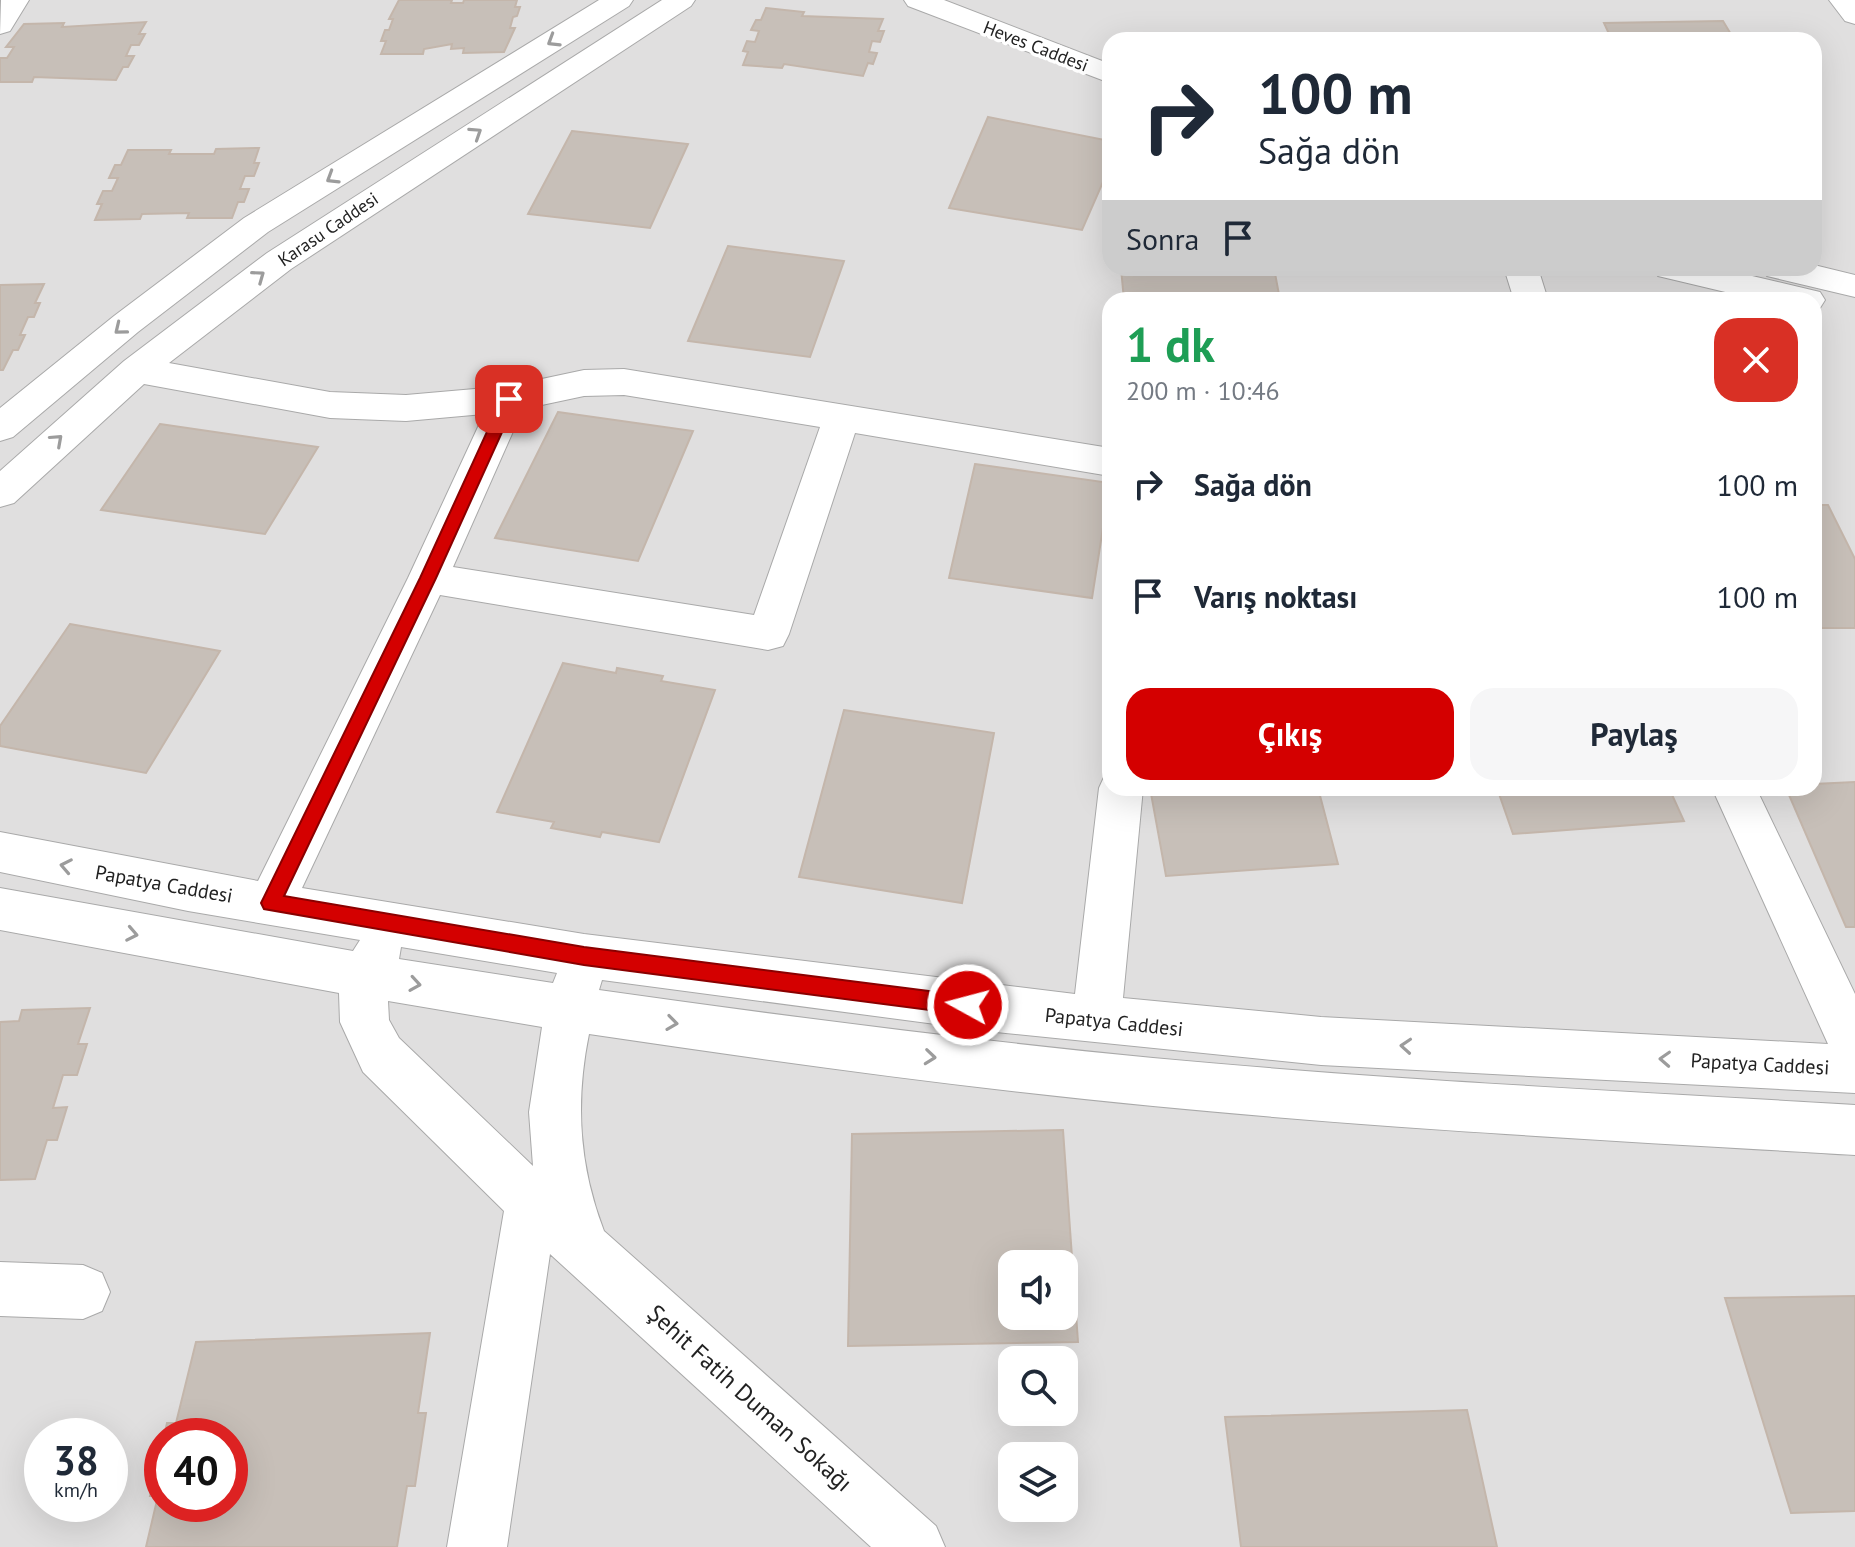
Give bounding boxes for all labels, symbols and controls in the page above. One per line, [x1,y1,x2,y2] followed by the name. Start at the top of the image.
[980,15,1092,77] street label: Heves Caddesi
[547,31,562,47] one-way arrow
[1258,57,1413,129] text: 100 m
[1126,64,1230,168] icon: right
[467,127,481,142] one-way arrow
[1258,127,1400,174] text: Sağa dön
[326,168,340,183] one-way arrow
[273,187,383,271] street label: Karasu Caddesi
[1216,216,1260,260] icon: arrive
[1126,219,1200,258] text: Sonra
[250,271,264,286] one-way arrow
[1126,313,1215,375] text: 1 dk
[1714,318,1798,402] button: close
[114,319,129,333] one-way arrow
[475,365,543,433] pin
[1126,374,1280,407] text: 200 m · 10:46
[487,377,531,421] icon: arrive
[48,434,62,449] one-way arrow
[1126,462,1170,506] icon: right
[1194,465,1312,504] text: Sağa dön
[1717,465,1798,504] text: 100 m
[1126,574,1170,618] icon: arrive
[1194,577,1357,616] text: Varış noktası
[1717,577,1798,616] text: 100 m
[1126,688,1454,780] button: Çıkış
[1470,688,1798,780] button: Paylaş
[60,859,73,876] one-way arrow
[93,859,235,909] street label: Papatya Caddesi
[125,925,138,942] one-way arrow
[926,963,1010,1047] position arrow
[409,975,422,992] one-way arrow
[1044,1002,1184,1042] street label: Papatya Caddesi
[665,1014,679,1031] one-way arrow
[1399,1038,1412,1055] one-way arrow
[1690,1047,1830,1081] street label: Papatya Caddesi
[924,1049,937,1066] one-way arrow
[1658,1050,1671,1067] one-way arrow
[998,1250,1078,1522] map controls
[998,1250,1078,1330] button: sound
[641,1298,859,1498] street label: Şehit Fatih Duman Sokağı
[998,1346,1078,1426] button: search
[144,1418,248,1522] speed limit sign: 40
[53,1434,99,1486] text: 38
[998,1442,1078,1522] button: layers
[54,1477,98,1503] text: km/h

